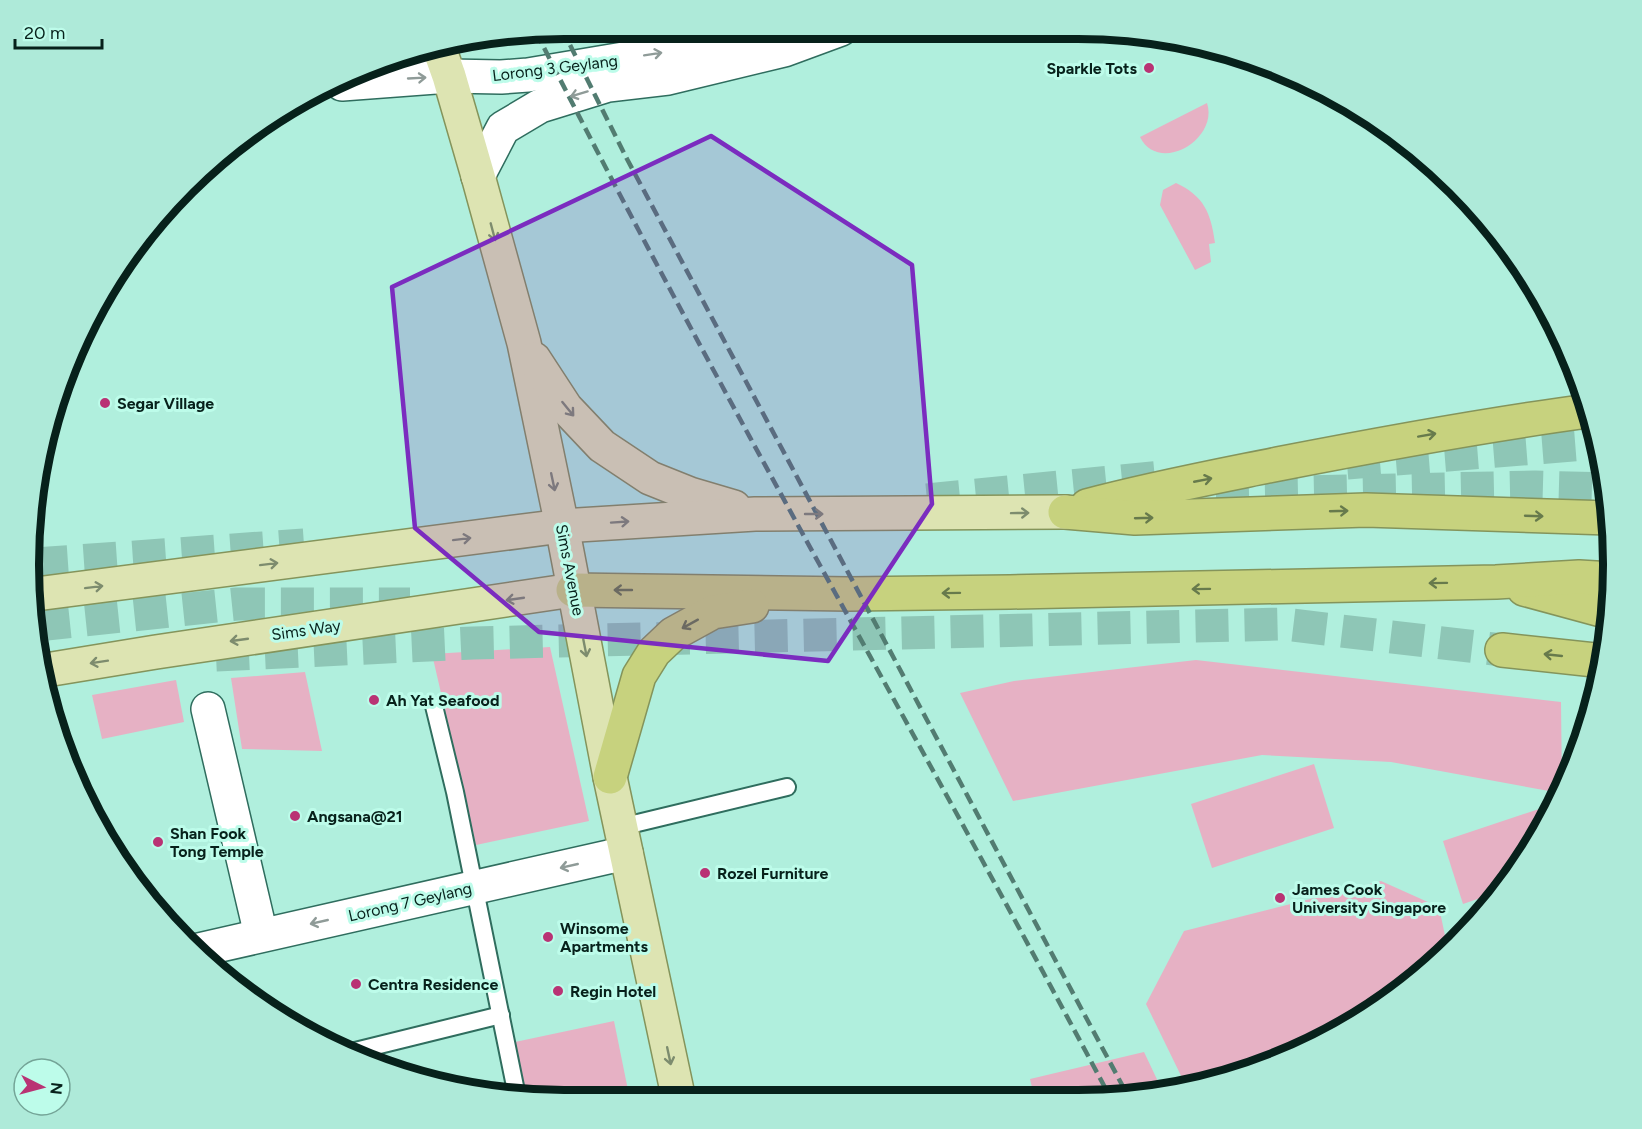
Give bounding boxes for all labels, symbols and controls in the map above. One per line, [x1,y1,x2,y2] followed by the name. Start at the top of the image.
[15,12,102,50] scale bar
[24,22,65,44] text: 20 m
[643,48,662,59] one-way arrow
[491,51,619,85] street label: Lorong 3 Geylang
[1046,59,1138,78] place label: Sparkle Tots
[1142,61,1156,75] marker: Sparkle Tots
[406,72,426,83] one-way arrow
[570,89,589,100] one-way arrow
[488,222,500,241] one-way arrow
[117,394,214,413] place label: Segar Village
[98,396,112,410] marker: Segar Village
[561,400,574,416] one-way arrow
[1417,430,1437,441] one-way arrow
[547,472,559,491] one-way arrow
[1194,473,1213,485] one-way arrow
[1328,505,1348,516] one-way arrow
[1009,507,1029,519] one-way arrow
[803,508,823,520] one-way arrow
[1523,510,1543,521] one-way arrow
[1133,512,1153,524] one-way arrow
[610,517,629,528] one-way arrow
[552,523,588,618] street label: Sims Avenue
[452,533,472,544] one-way arrow
[259,558,278,569] one-way arrow
[1428,578,1448,589] one-way arrow
[84,581,104,592] one-way arrow
[1191,583,1211,595] one-way arrow
[613,584,633,596] one-way arrow
[942,587,962,599] one-way arrow
[505,593,525,604] one-way arrow
[270,616,342,644] street label: Sims Way
[682,618,699,630] one-way arrow
[229,634,249,645] one-way arrow
[580,637,591,657] one-way arrow
[1544,649,1564,660] one-way arrow
[89,656,109,667] one-way arrow
[386,691,499,710] place label: Ah Yat Seafood
[367,693,381,707] marker: Ah Yat Seafood
[307,807,403,826] place label: Angsana@21
[288,809,302,823] marker: Angsana@21
[170,824,264,861] place label: Shan Fook Tong Temple
[151,835,165,849] marker: Shan Fook Tong Temple
[560,860,579,872] one-way arrow
[717,864,829,883] place label: Rozel Furniture
[698,866,712,880] marker: Rozel Furniture
[346,879,474,925] street label: Lorong 7 Geylang
[1292,880,1446,917] place label: James Cook University Singapore
[1273,891,1287,905] marker: James Cook University Singapore
[310,917,329,928] one-way arrow
[560,919,648,956] place label: Winsome Apartments
[541,930,555,944] marker: Winsome Apartments
[368,975,498,994] place label: Centra Residence
[349,977,363,991] marker: Centra Residence
[570,982,656,1001] place label: Regin Hotel
[551,984,565,998] marker: Regin Hotel
[664,1046,675,1065] one-way arrow
[12,1057,72,1117] north arrow
[46,1081,67,1096] text: N

